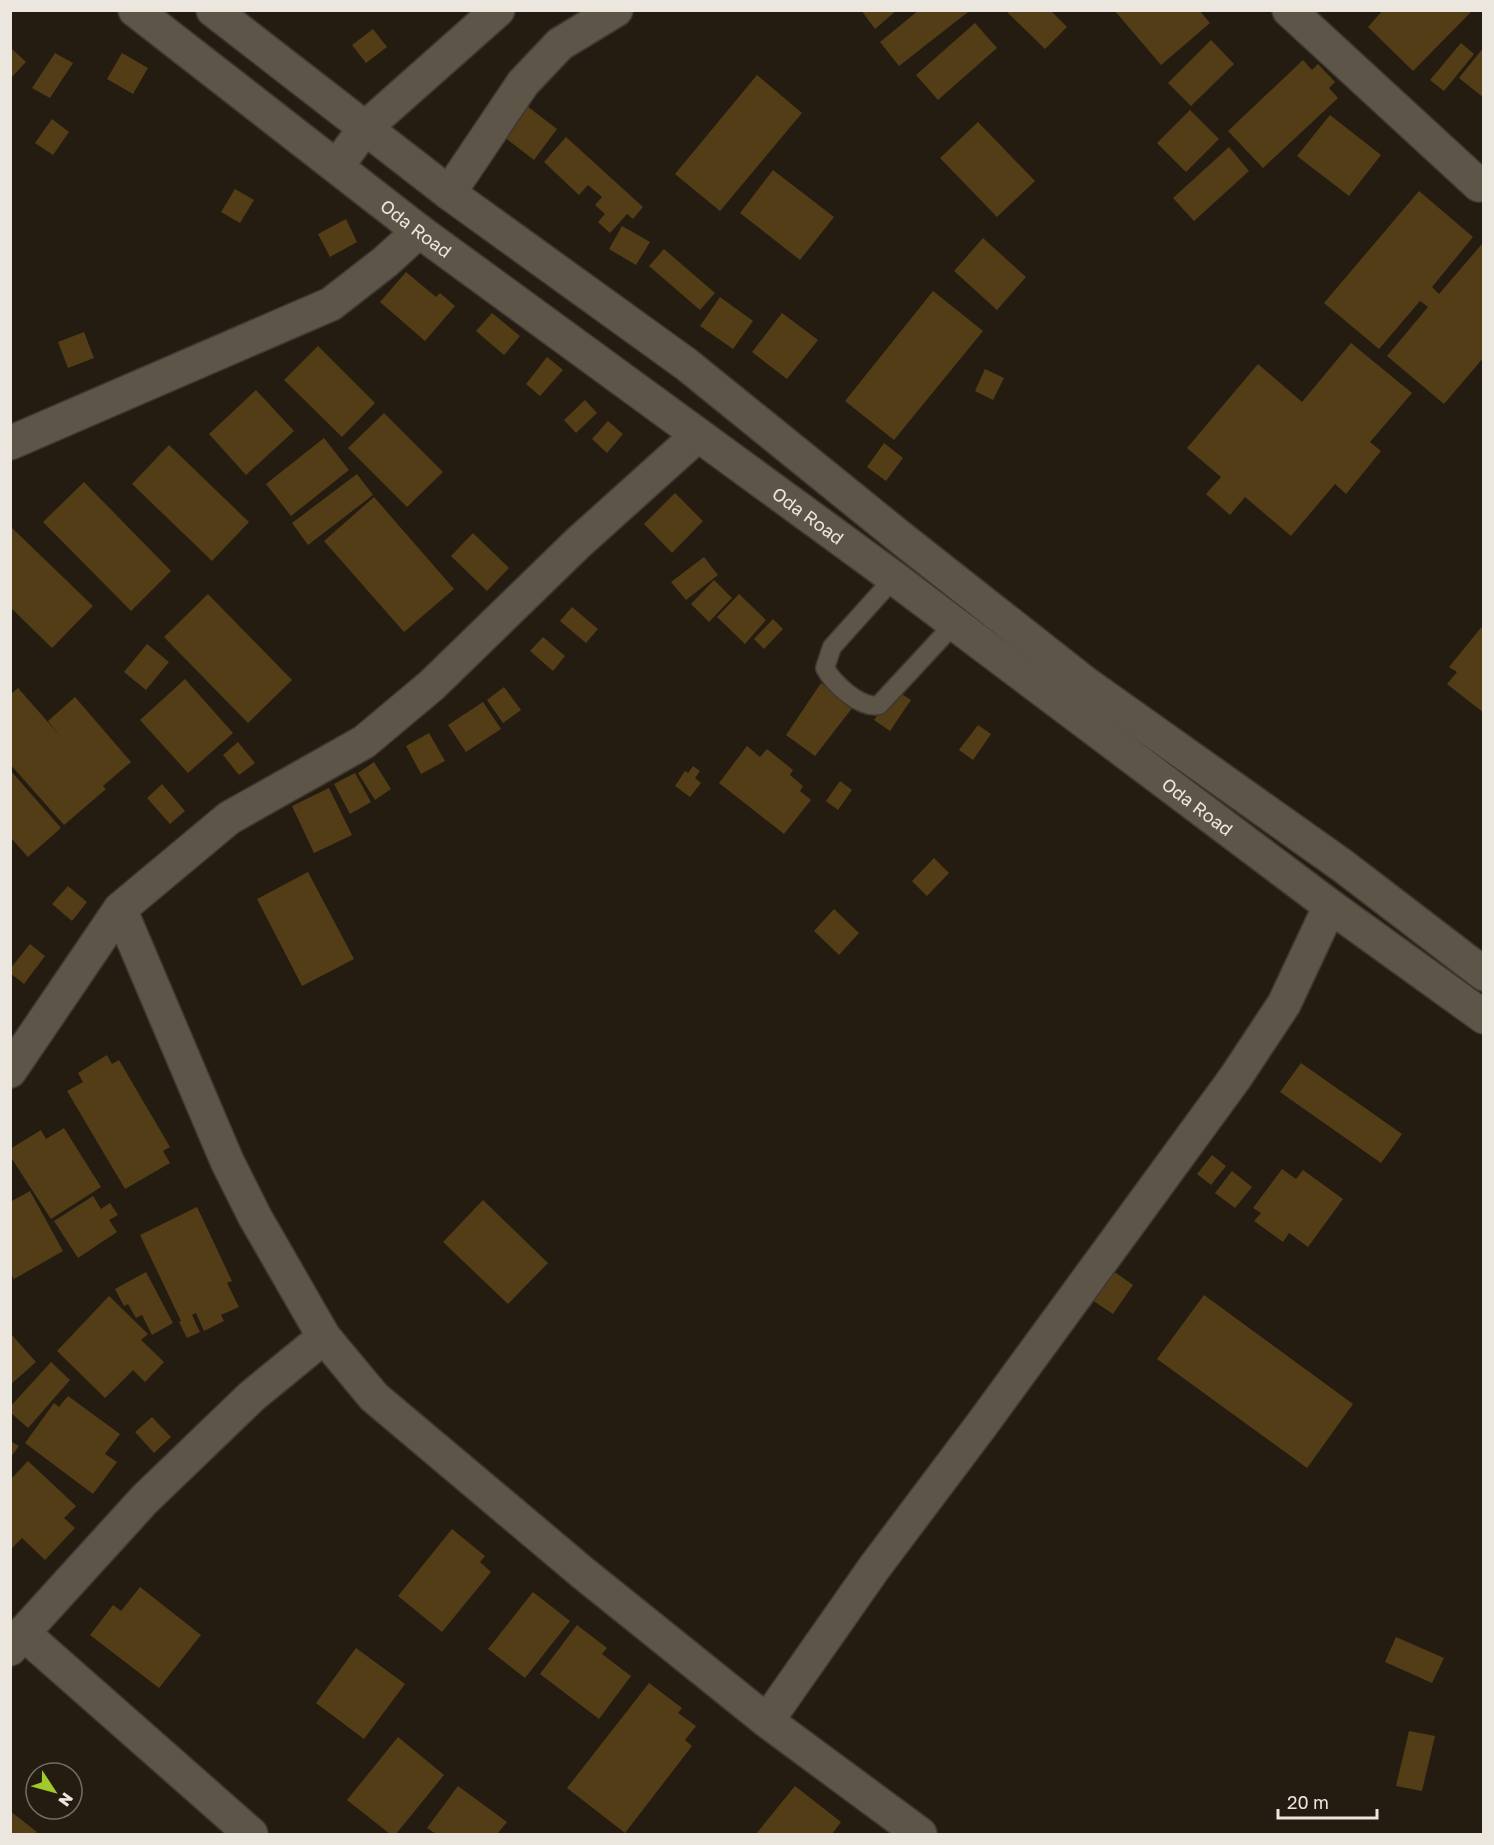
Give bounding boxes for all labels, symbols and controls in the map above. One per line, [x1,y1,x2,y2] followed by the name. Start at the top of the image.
[376,194,456,262] street label: Oda Road
[768,482,848,549] street label: Oda Road
[1158,773,1237,840] street label: Oda Road
[24,1761,84,1821] north arrow
[1278,1782,1377,1820] scale bar
[54,1789,78,1811] text: N
[1287,1791,1329,1813] text: 20 m

